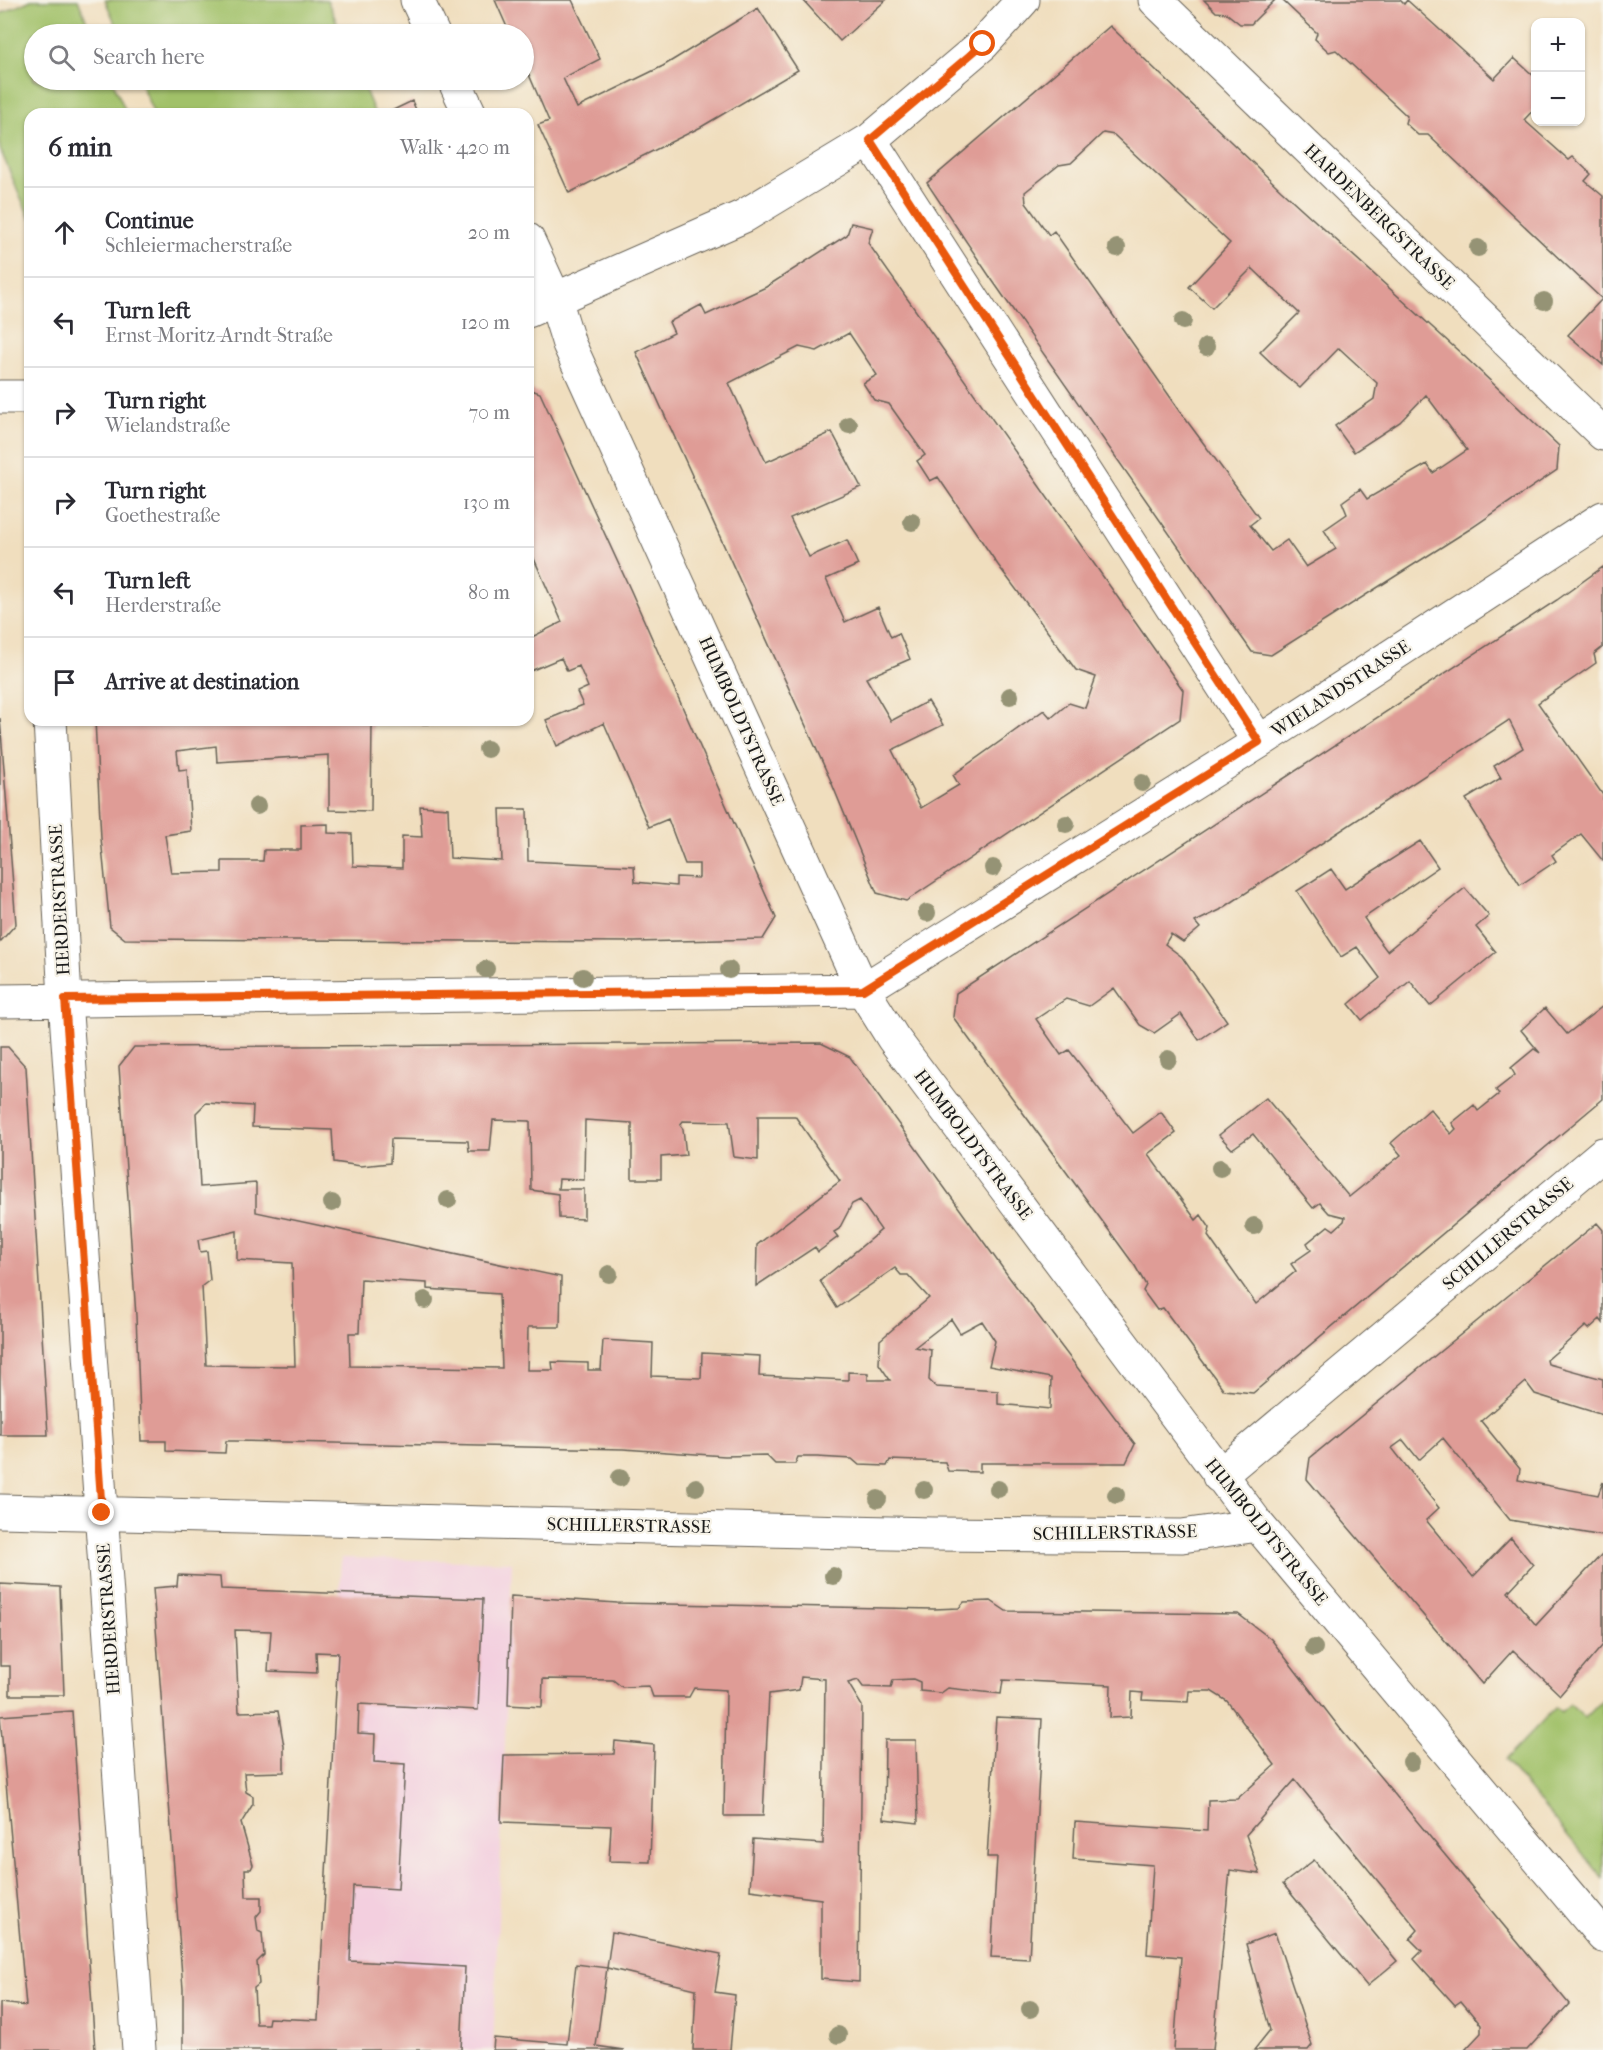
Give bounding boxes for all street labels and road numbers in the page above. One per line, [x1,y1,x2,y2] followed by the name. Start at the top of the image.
[1300,140,1458,294] street label: HARDENBERGSTRASSE
[694,633,788,809] street label: HUMBOLDTSTRASSE
[1267,636,1414,742] street label: WIELANDSTRASSE
[46,824,74,976] street label: HERDERSTRASSE
[910,1066,1036,1224] street label: HUMBOLDTSTRASSE
[1438,1173,1578,1295] street label: SCHILLERSTRASSE
[1200,1454,1332,1610] street label: HUMBOLDTSTRASSE
[547,1514,711,1538] street label: SCHILLERSTRASSE
[1033,1521,1197,1545] street label: SCHILLERSTRASSE
[93,1543,125,1695] street label: HERDERSTRASSE

